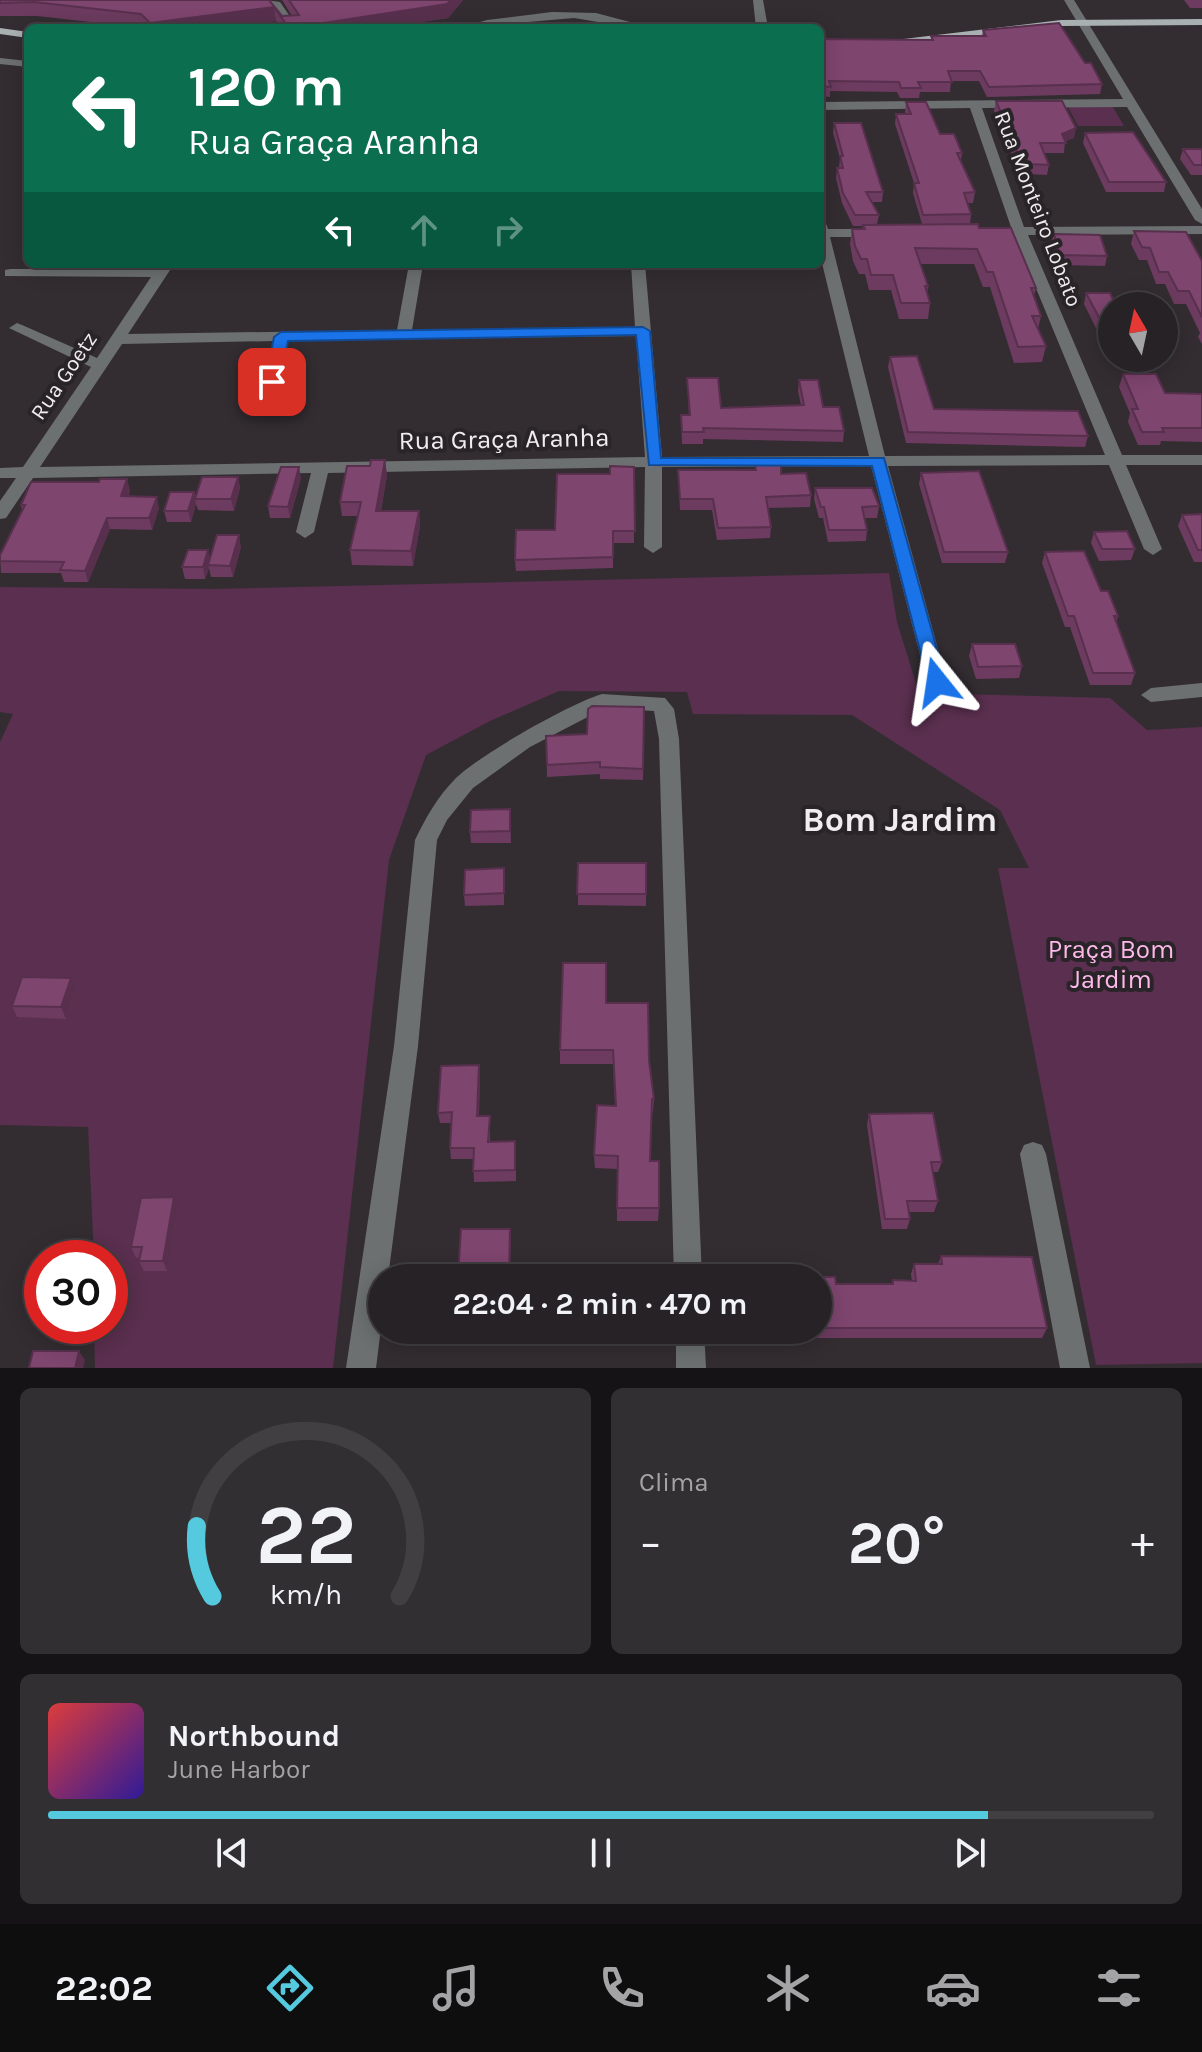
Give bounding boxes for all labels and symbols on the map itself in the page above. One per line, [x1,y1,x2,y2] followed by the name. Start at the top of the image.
[989,108,1087,310] street label: Rua Monteiro Lobato
[1098,292,1178,372] north arrow
[25,327,103,425] street label: Rua Goetz
[238,348,306,416] pin
[398,422,610,456] street label: Rua Graça Aranha
[895,640,979,724] position arrow
[803,800,997,840] district label: Bom Jardim
[1048,934,1174,995] park label: Praça Bom Jardim
[24,1240,128,1344] speed limit sign: 30

